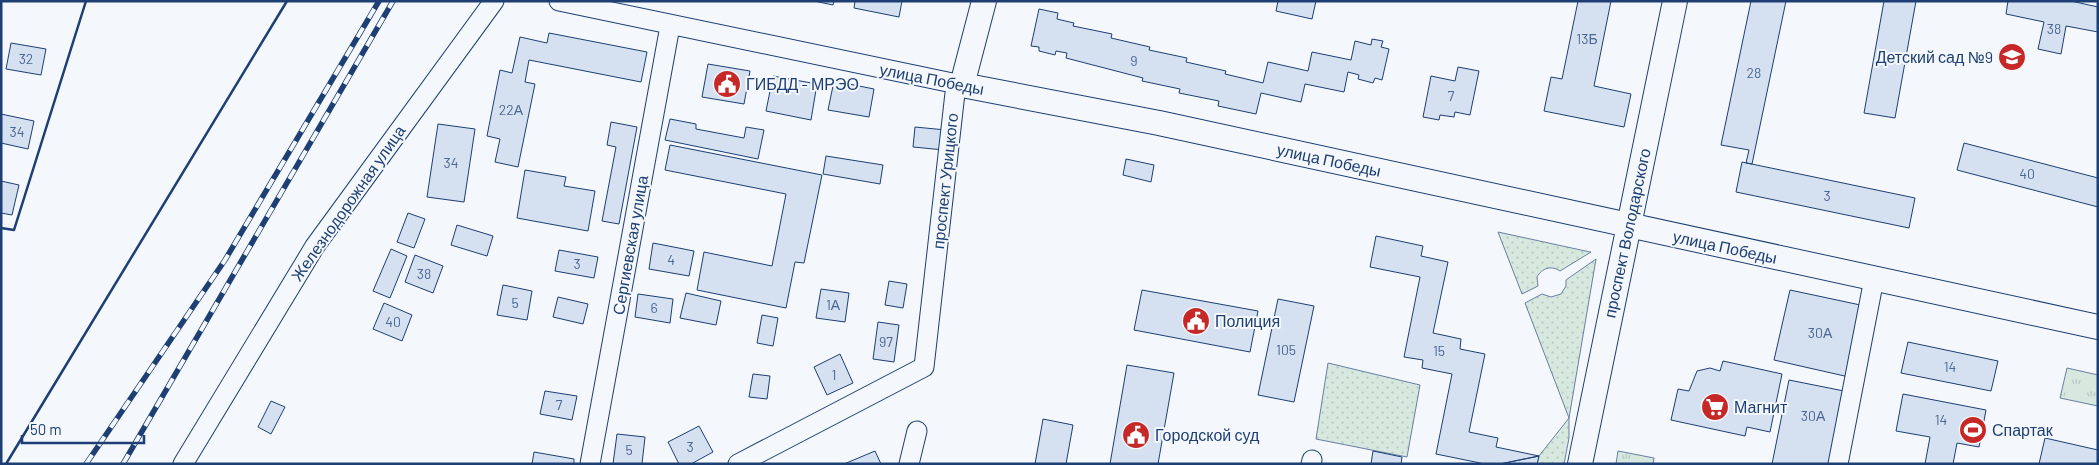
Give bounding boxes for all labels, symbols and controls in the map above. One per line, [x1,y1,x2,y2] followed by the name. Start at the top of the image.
[2047,20,2061,37] house number: 38
[1576,30,1598,47] house number: 13Б
[1997,42,2027,72] school or university icon: Детский сад №9
[1876,47,1993,66] place label: Детский сад №9
[19,50,33,67] house number: 32
[1130,52,1138,69] house number: 9
[878,59,986,98] street label: улица Победы
[1747,64,1761,81] house number: 28
[712,69,742,99] public building icon: ГИБДД - МРЭО
[746,74,859,93] place label: ГИБДД - МРЭО
[1448,87,1455,104] house number: 7
[499,101,524,118] house number: 22А
[928,112,961,250] street label: проспект Урицкого
[287,121,409,284] street label: Железнодорожная улица
[10,123,24,140] house number: 34
[1275,139,1383,180] street label: улица Победы
[1599,146,1654,319] street label: проспект Володарского
[444,154,458,171] house number: 34
[2019,165,2035,182] house number: 40
[608,174,651,316] street label: Сергиевская улица
[1823,187,1831,204] house number: 3
[1671,226,1779,267] street label: улица Победы
[667,251,675,268] house number: 4
[573,255,581,272] house number: 3
[417,265,431,282] house number: 38
[511,294,519,311] house number: 5
[826,296,841,313] house number: 1А
[650,299,658,316] house number: 6
[1181,306,1211,336] public building icon: Полиция
[1215,311,1280,330] place label: Полиция
[385,313,401,330] house number: 40
[1808,324,1833,341] house number: 30А
[879,333,893,350] house number: 97
[1276,341,1296,358] house number: 105
[1433,342,1445,359] house number: 15
[1944,358,1956,375] house number: 14
[832,366,836,383] house number: 1
[1700,392,1730,422] supermarket icon: Магнит
[556,396,563,413] house number: 7
[1734,397,1788,416] place label: Магнит
[1801,407,1826,424] house number: 30А
[1935,411,1947,428] house number: 14
[22,412,145,444] scale bar
[1958,415,1988,445] sports icon: Спартак
[30,420,62,438] text: 50 m
[1121,420,1151,450] public building icon: Городской суд
[1992,420,2054,439] place label: Спартак
[1155,425,1260,444] place label: Городской суд
[686,438,694,455] house number: 3
[625,441,633,458] house number: 5

